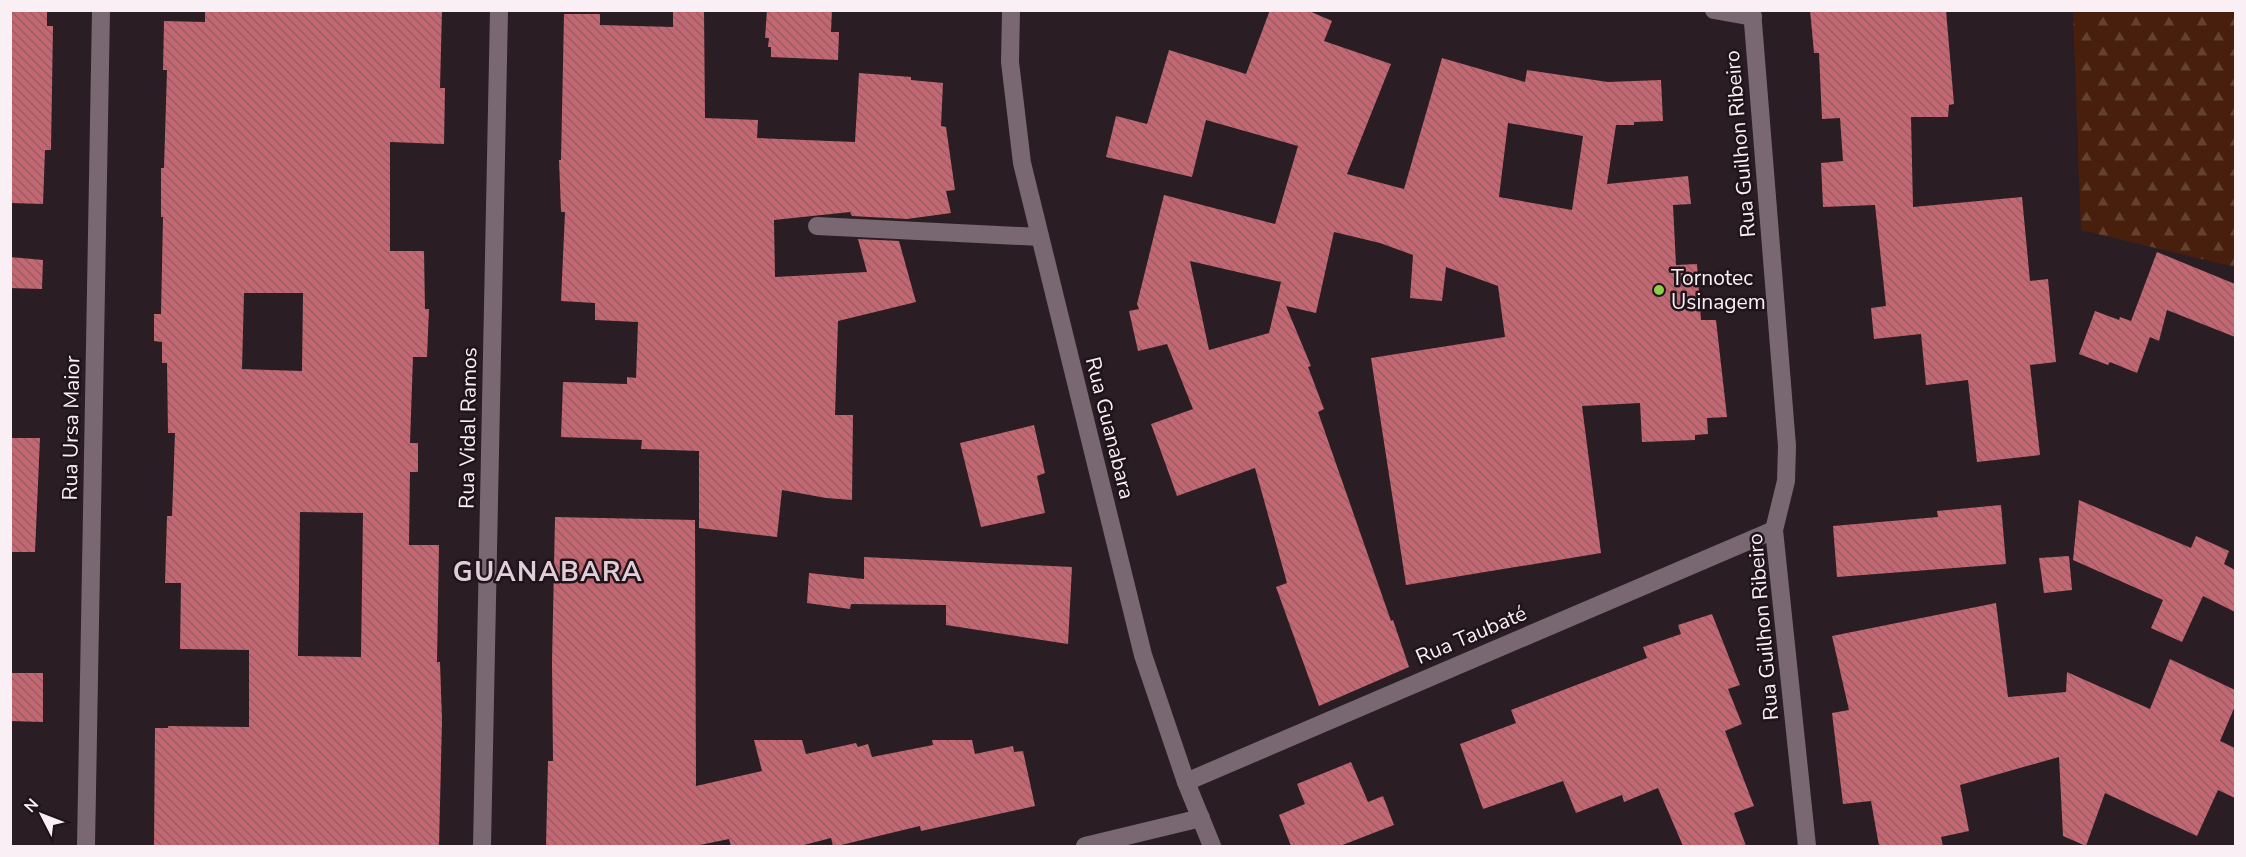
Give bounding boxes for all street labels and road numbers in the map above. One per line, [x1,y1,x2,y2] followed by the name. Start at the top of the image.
[1718,49,1762,239] street label: Rua Guilhon Ribeiro
[453,347,483,509] street label: Rua Vidal Ramos
[1079,354,1141,502] street label: Rua Guanabara
[56,355,86,501] street label: Rua Ursa Maior
[1741,532,1785,722] street label: Rua Guilhon Ribeiro
[1411,599,1531,671] street label: Rua Taubaté

